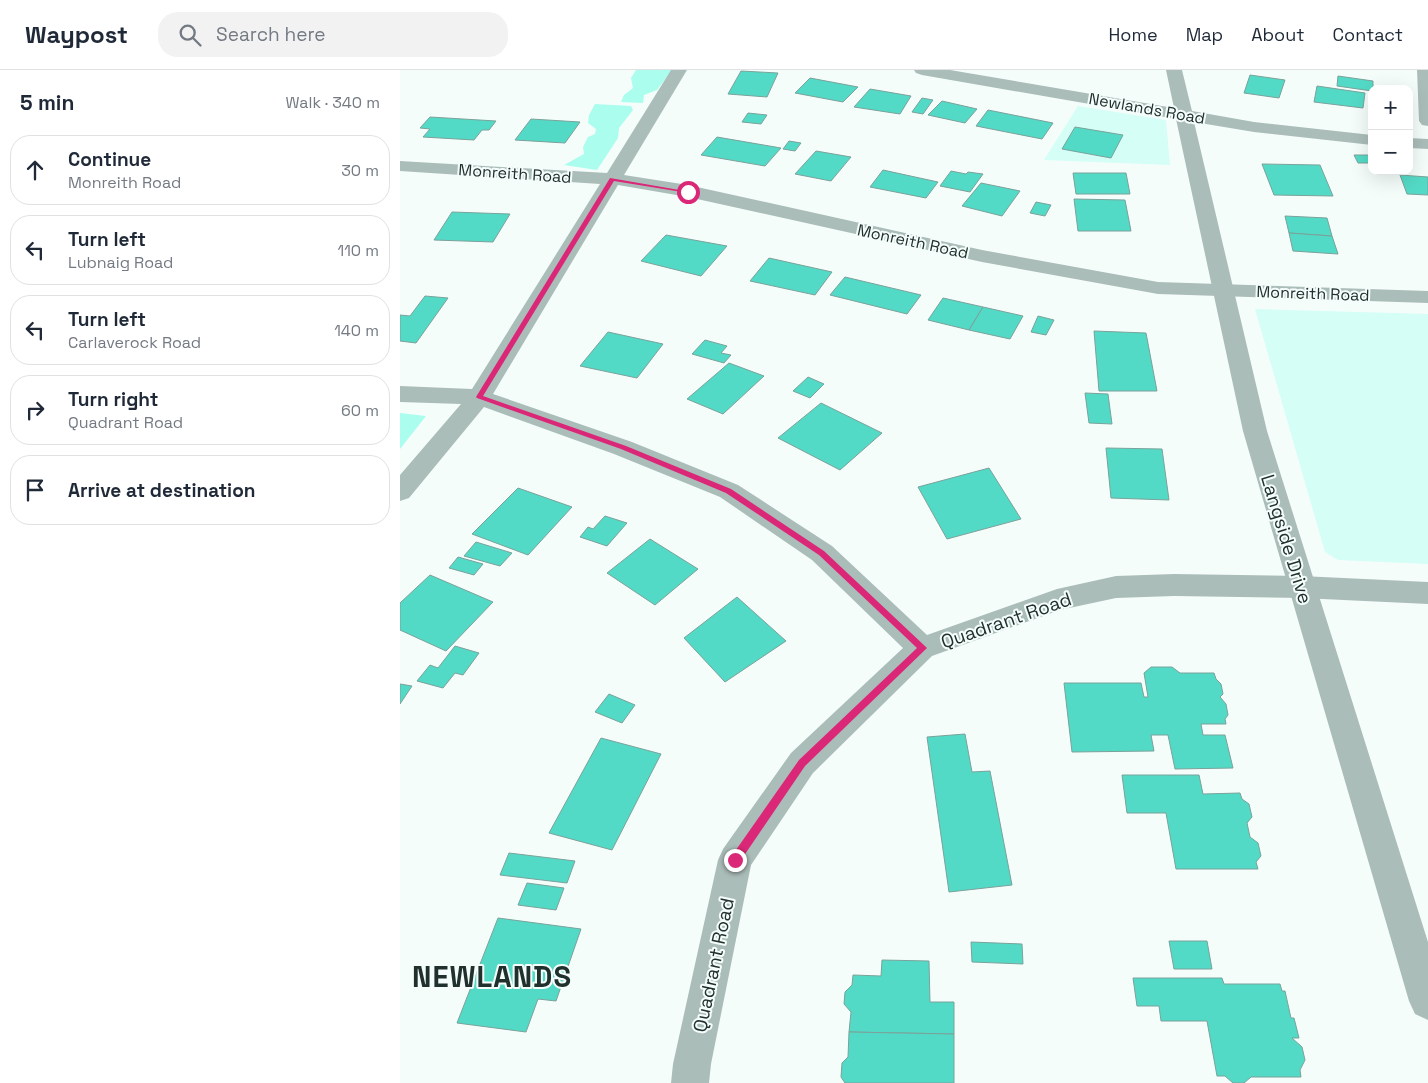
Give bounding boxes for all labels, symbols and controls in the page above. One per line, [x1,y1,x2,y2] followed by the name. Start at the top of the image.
[158,12,508,57] search box
[25,19,128,50] text: Waypost
[176,21,204,49] icon: search
[216,22,326,47] text: Search here
[1109,23,1158,46] text: Home
[1186,23,1223,46] text: Map
[1251,23,1305,46] text: About
[1333,23,1403,46] text: Contact
[1368,85,1413,175] map controls
[1368,85,1413,130] button: +
[1087,88,1207,129] street label: Newlands Road
[20,89,74,116] text: 5 min
[285,92,380,113] text: Walk · 340 m
[1368,130,1413,175] button: −
[68,147,151,172] text: Continue
[21,156,49,184] icon: ahead
[458,159,572,188] street label: Monreith Road
[341,160,379,181] text: 30 m
[68,172,181,193] text: Monreith Road
[677,181,700,204] route start
[855,219,970,264] street label: Monreith Road
[68,227,146,252] text: Turn left
[21,236,49,264] icon: left
[337,240,379,261] text: 110 m
[68,252,173,273] text: Lubnaig Road
[1256,281,1370,306] street label: Monreith Road
[68,307,146,332] text: Turn left
[21,316,49,344] icon: left
[334,320,379,341] text: 140 m
[68,332,201,353] text: Carlaverock Road
[68,387,158,412] text: Turn right
[21,396,49,424] icon: right
[341,400,379,421] text: 60 m
[68,412,183,433] text: Quadrant Road
[1255,472,1318,607] street label: Langside Drive
[21,476,49,504] icon: arrive
[68,478,256,503] text: Arrive at destination
[937,586,1075,655] street label: Quadrant Road
[724,849,747,872] route end
[687,896,740,1035] street label: Quadrant Road
[412,958,572,995] district label: NEWLANDS

